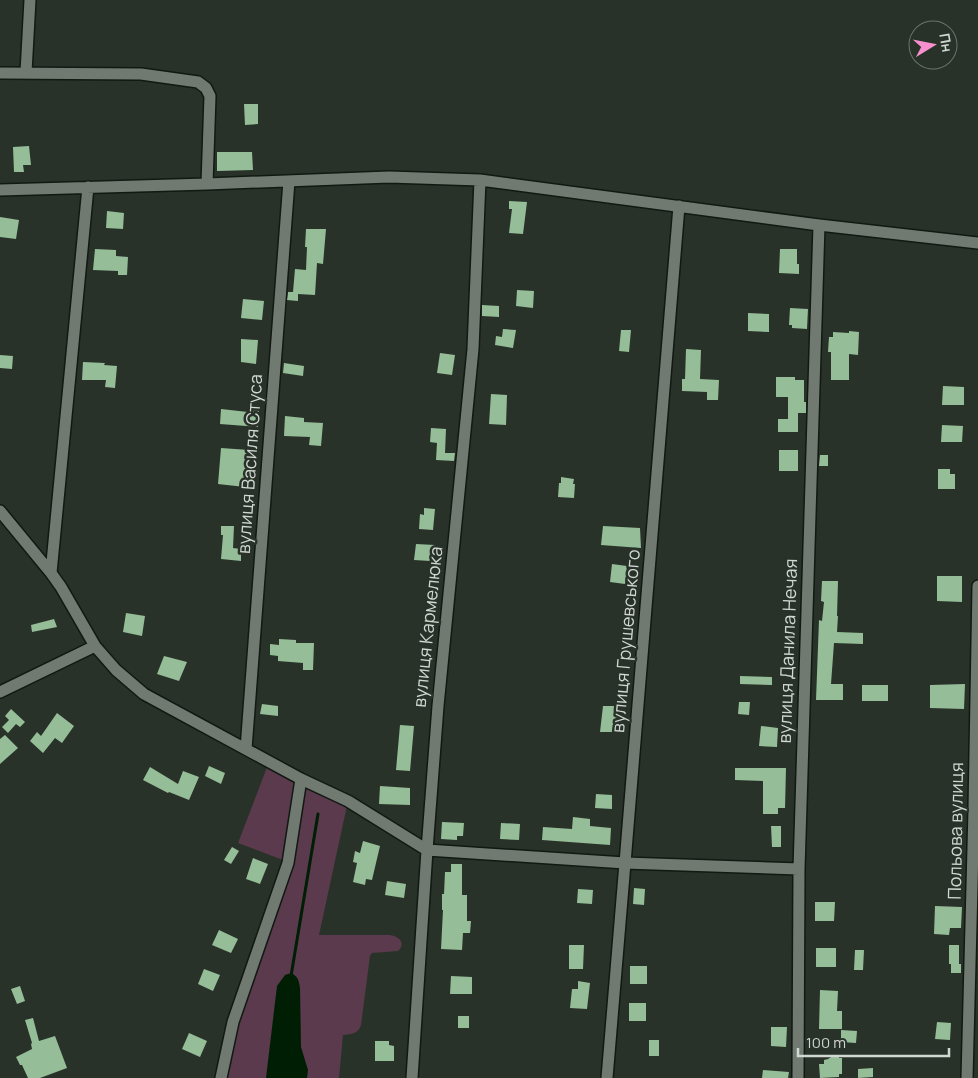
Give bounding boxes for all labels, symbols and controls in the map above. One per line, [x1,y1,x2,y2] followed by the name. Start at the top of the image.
[908,20,958,70] north arrow
[935,32,957,54] text: Пн
[231,373,267,555] street label: вулиця Василя Стуса
[407,545,447,709] street label: вулиця Кармелюка
[605,548,645,734] street label: вулиця Грушевського
[772,558,802,744] street label: вулиця Данила Нечая
[942,762,968,900] street label: Польова вулиця
[798,1026,949,1058] scale bar
[806,1032,846,1053] text: 100 m

